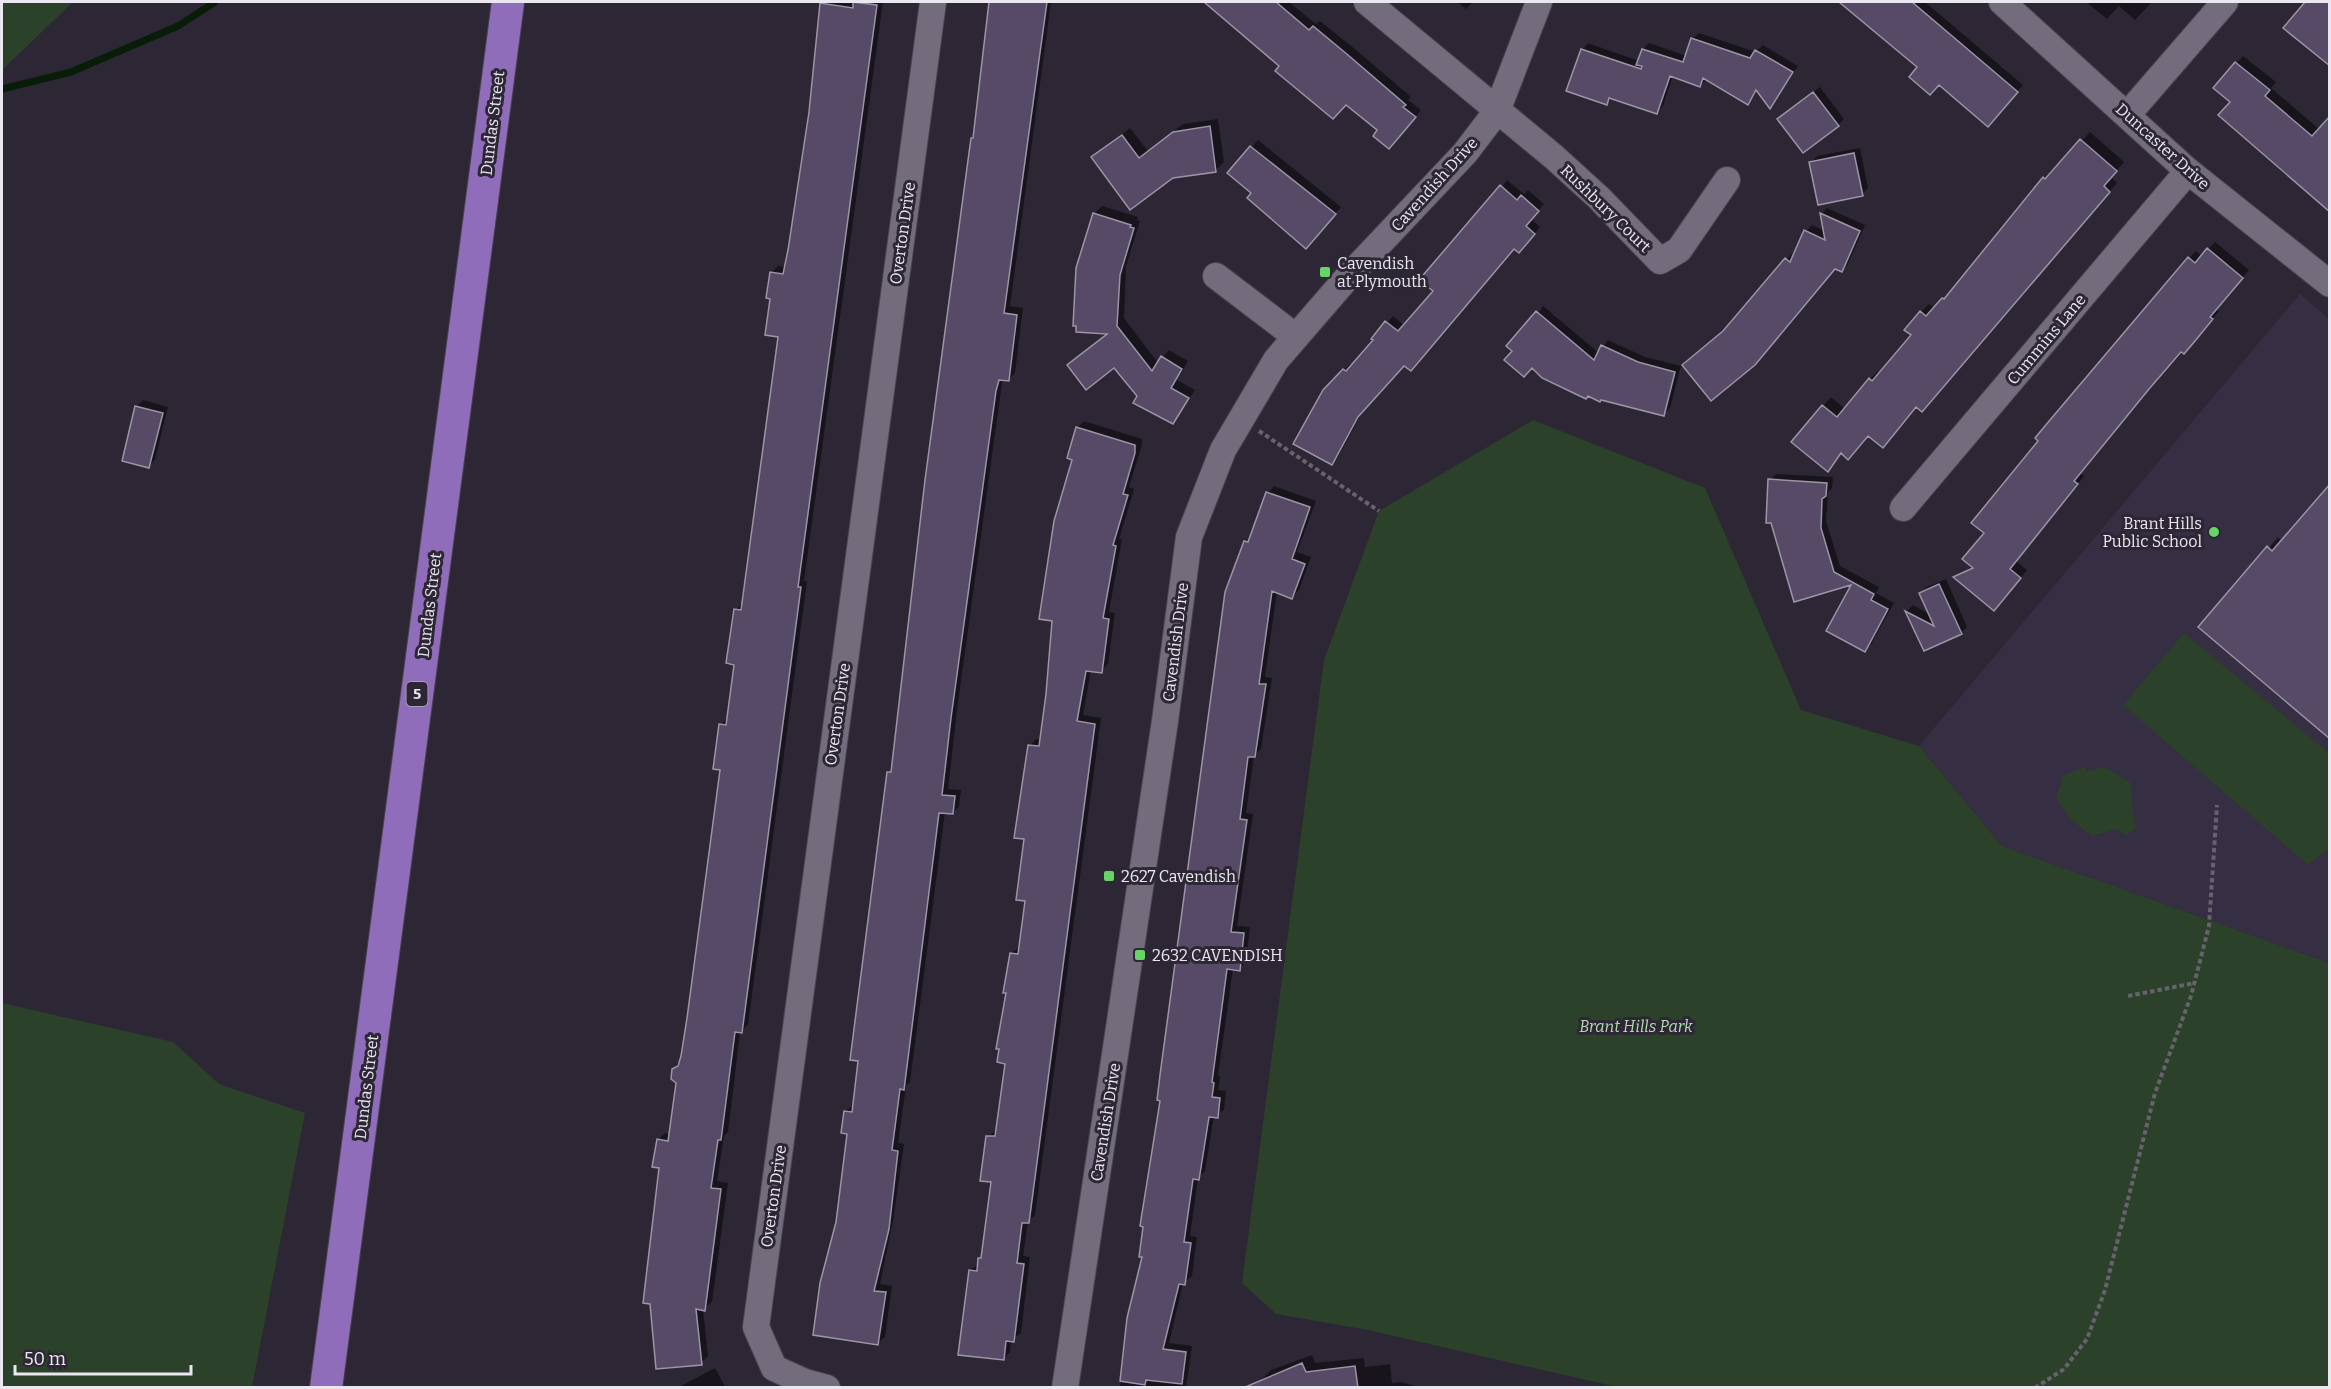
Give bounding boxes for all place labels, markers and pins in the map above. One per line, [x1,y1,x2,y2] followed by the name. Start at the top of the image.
[1337,254,1427,291] place label: Cavendish at Plymouth
[1318,265,1332,279] marker: Cavendish at Plymouth
[2102,514,2202,551] place label: Brant Hills Public School
[2207,525,2221,539] marker: Brant Hills Public School
[1121,867,1236,886] place label: 2627 Cavendish
[1102,869,1116,883] marker: 2627 Cavendish
[1152,946,1283,965] place label: 2632 CAVENDISH
[1133,948,1147,962] marker: 2632 CAVENDISH

